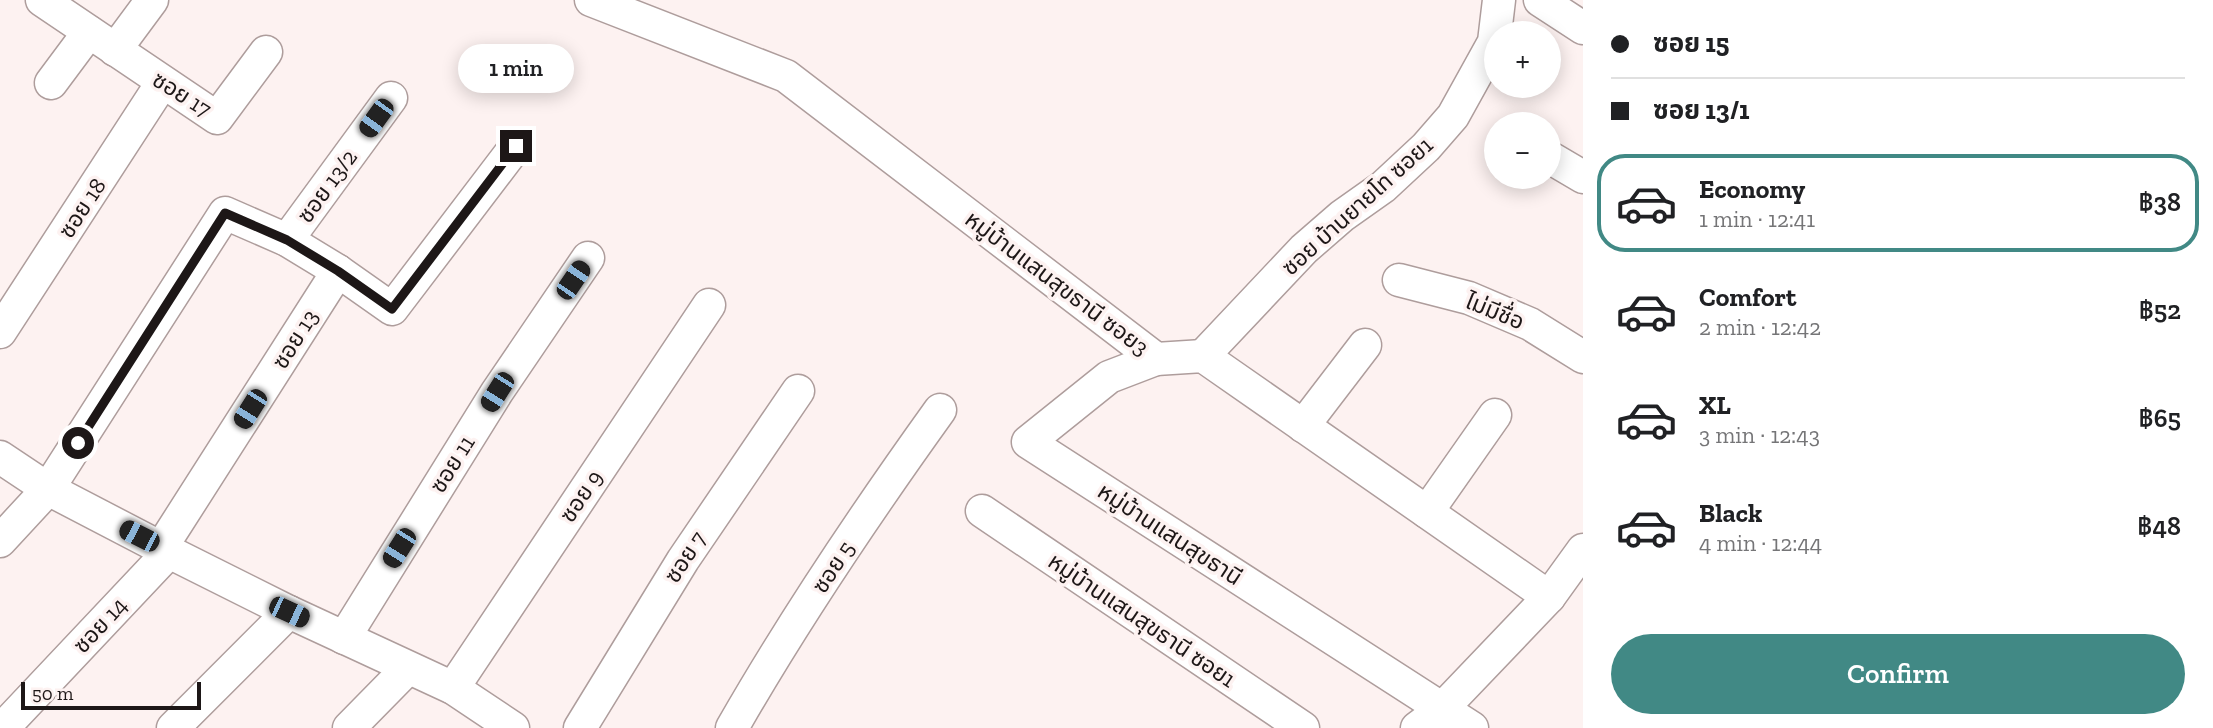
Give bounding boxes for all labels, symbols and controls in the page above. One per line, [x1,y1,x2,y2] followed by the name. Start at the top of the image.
[1484,21,1561,189] map controls
[1484,21,1561,98] button: +
[1653,27,1729,59] text: ซอย 15
[458,44,574,94] callout: 1 min
[489,54,543,82] text: 1 min
[147,65,217,123] street label: ซอย 17
[1653,94,1750,126] text: ซอย 13/1
[356,95,397,141] car
[1484,112,1561,189] button: −
[500,130,532,162] route end
[1276,131,1438,281] street label: ซอย บ้านยายโท ซอย1
[291,144,363,228] street label: ซอย 13/2
[1615,172,1678,235] icon: car
[52,173,112,243] street label: ซอย 18
[1699,173,1805,205] text: Economy
[2138,186,2181,218] text: ฿38
[959,205,1154,362] street label: หมู่บ้านแสนสุขธานี ซอย3
[1699,205,1815,233] text: 1 min · 12:41
[553,257,594,303] car
[1615,280,1678,343] icon: car
[1699,281,1796,313] text: Comfort
[1461,284,1529,335] street label: ไม่มีชื่อ
[2139,294,2181,326] text: ฿52
[266,304,324,374] street label: ซอย 13
[1699,313,1821,341] text: 2 min · 12:42
[477,369,518,415] car
[230,386,271,432] car
[1615,388,1678,451] icon: car
[1699,389,1731,421] text: XL
[2139,402,2181,434] text: ฿65
[1699,421,1820,449] text: 3 min · 12:43
[62,427,94,459] route start
[424,430,481,498] street label: ซอย 11
[553,465,609,527] street label: ซอย 9
[1092,477,1248,592] street label: หมู่บ้านแสนสุขธานี
[1615,496,1678,559] icon: car
[1699,497,1762,529] text: Black
[2137,510,2181,542] text: ฿48
[116,517,163,555] car
[379,525,420,571] car
[658,526,712,588] street label: ซอย 7
[1699,529,1822,557] text: 4 min · 12:44
[806,536,860,598] street label: ซอย 5
[1042,547,1241,694] street label: หมู่บ้านแสนสุขธานี ซอย1
[67,591,133,659] street label: ซอย 14
[266,594,313,630] car
[1611,634,2185,714] button: Confirm
[21,679,201,711] scale bar
[32,682,73,705] text: 50 m

